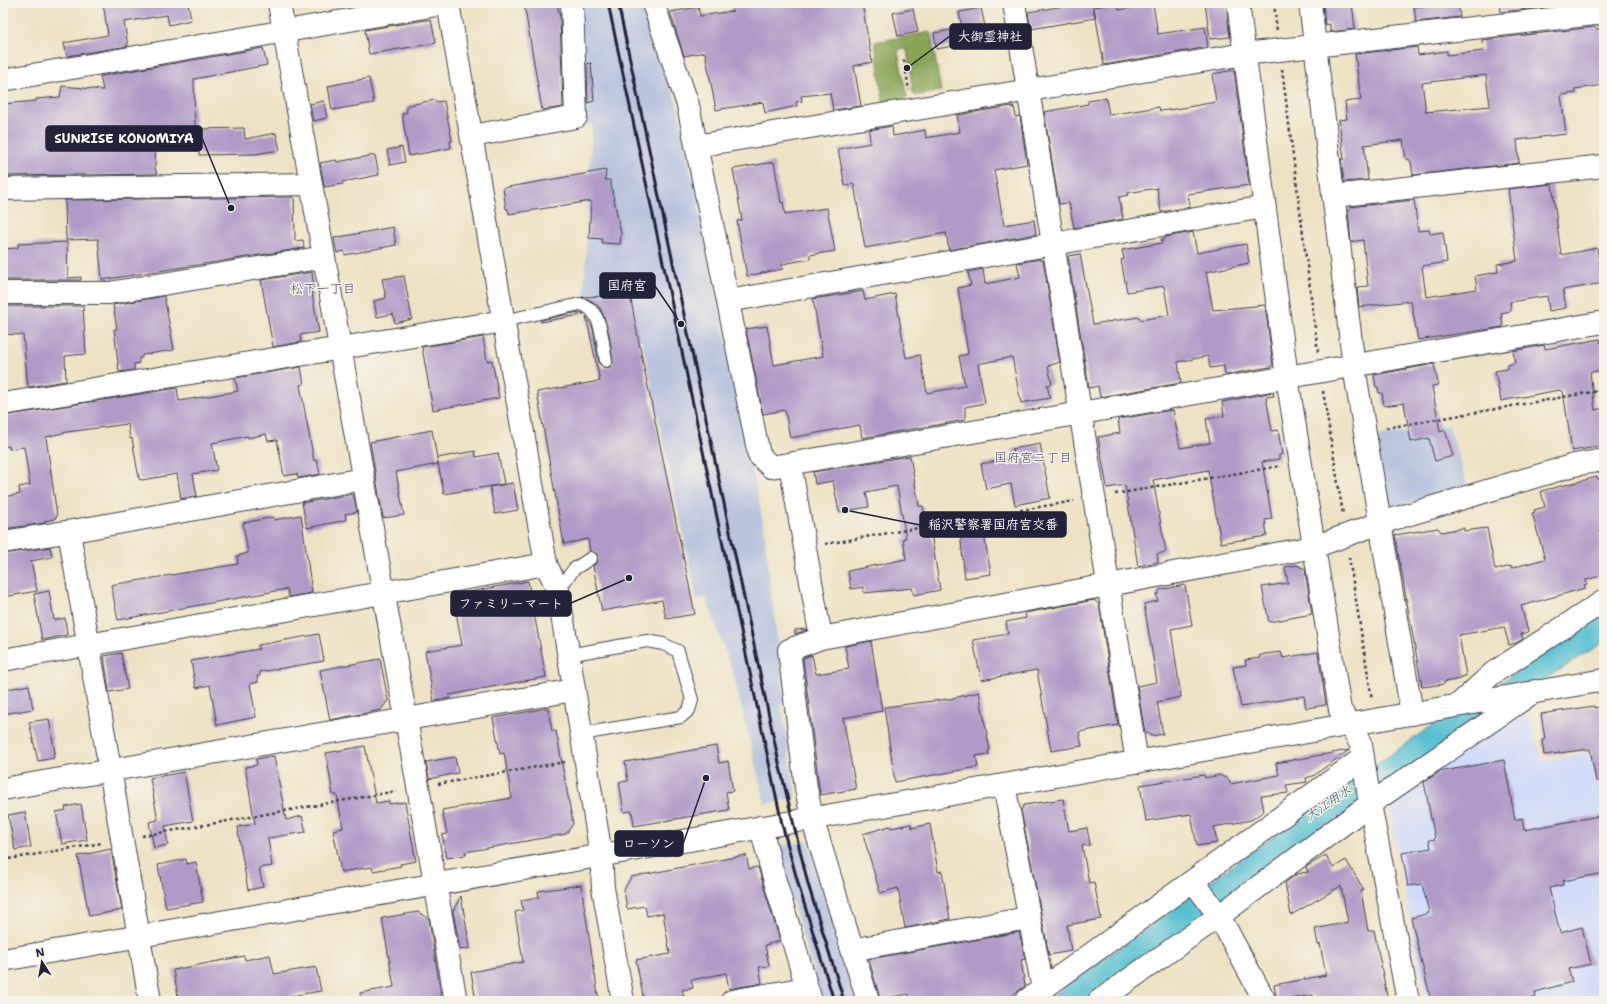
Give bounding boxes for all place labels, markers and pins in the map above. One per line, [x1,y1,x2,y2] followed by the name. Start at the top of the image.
[950,24,1031,49] callout: 大御霊神社
[46,126,202,151] callout: SUNRISE KONOMIYA
[600,273,655,298] callout: 国府宮
[920,512,1066,537] callout: 稲沢警察署国府宮交番
[451,591,571,616] callout: ファミリーマート
[615,831,683,856] callout: ローソン

